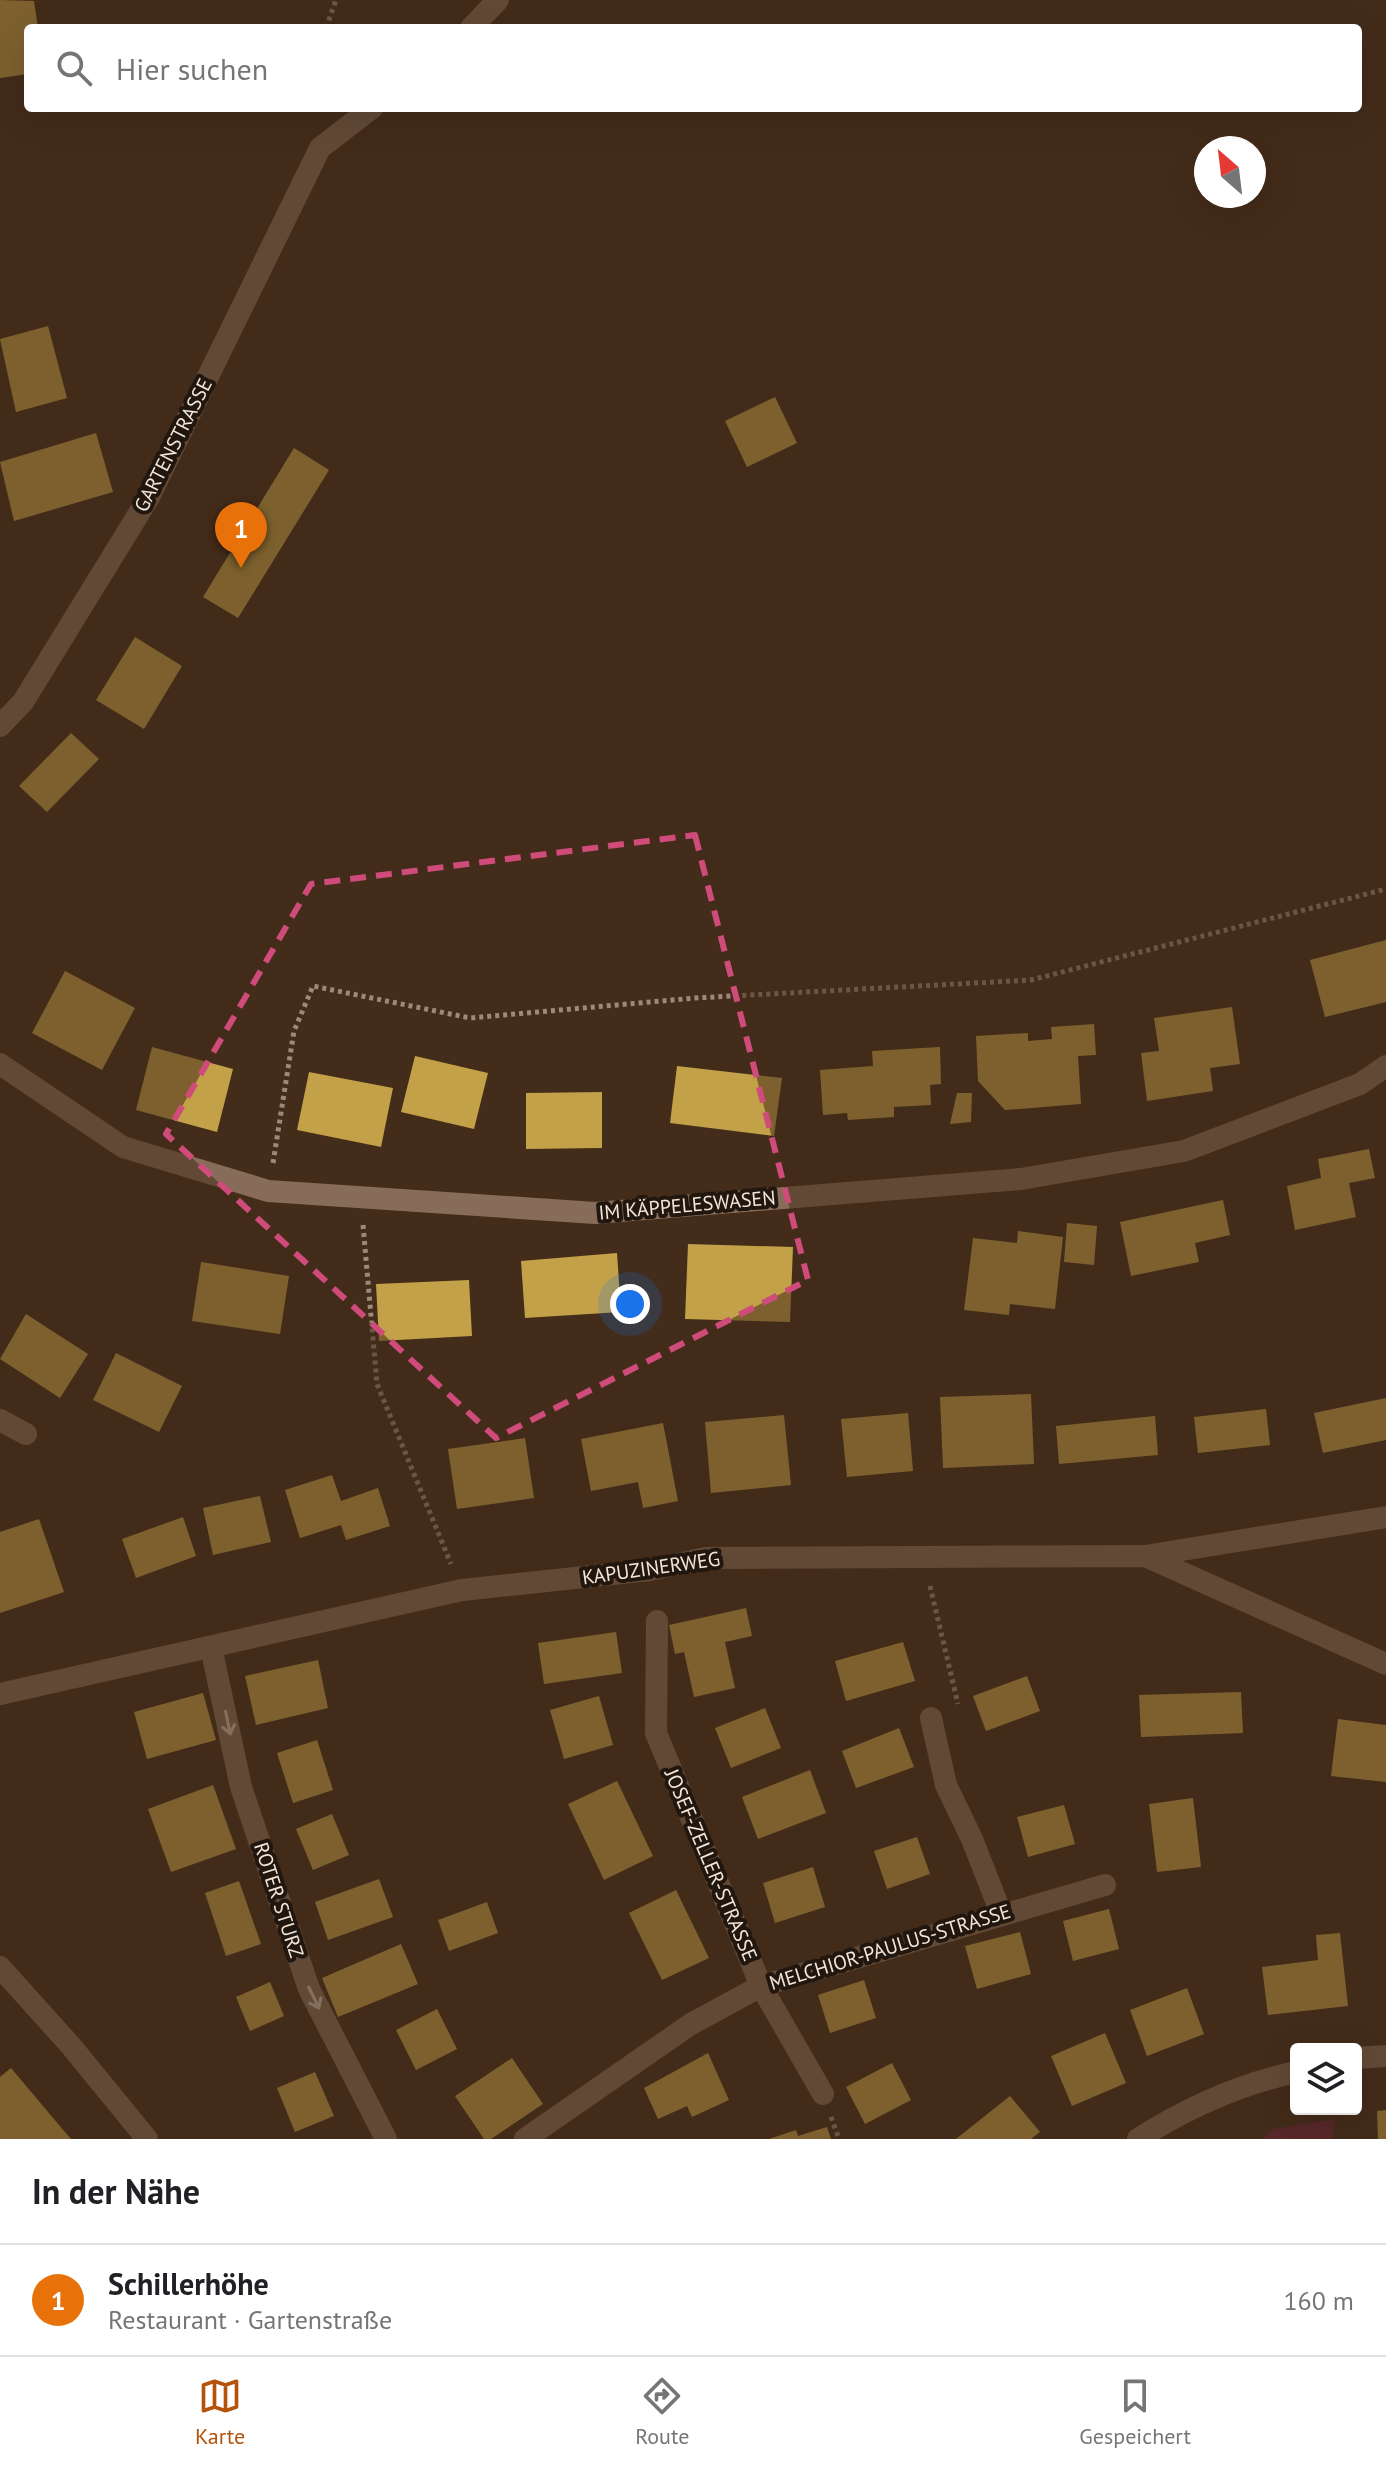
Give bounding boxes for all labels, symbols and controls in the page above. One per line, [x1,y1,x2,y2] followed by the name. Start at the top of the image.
[24,24,1362,112] search box
[52,46,96,90] icon: search
[116,49,268,88] text: Hier suchen
[1194,136,1266,208] north arrow
[128,374,218,516] street label: GARTENSTRASSE
[215,502,267,568] pin: 1
[597,1184,777,1226] street label: IM KÄPPELESWASEN
[610,1284,650,1324] your location
[580,1545,722,1591] street label: KAPUZINERWEG
[221,1710,236,1736] one-way arrow
[658,1764,763,1965] street label: JOSEF-ZELLER-STRASSE
[248,1839,310,1961] street label: ROTER STURZ
[766,1898,1014,1996] street label: MELCHIOR-PAULUS-STRASSE
[307,1985,322,2009] one-way arrow
[1290,2043,1362,2115] map controls
[1290,2043,1362,2115] button: layers
[32,2169,200,2213] text: In der Nähe
[108,2264,269,2303] text: Schillerhöhe
[51,2284,65,2317] text: 1
[1283,2284,1354,2317] text: 160 m
[108,2303,392,2336] text: Restaurant · Gartenstraße
[195,2374,245,2450] tab: Karte
[635,2374,689,2450] tab: Route
[1079,2374,1191,2450] tab: Gespeichert

